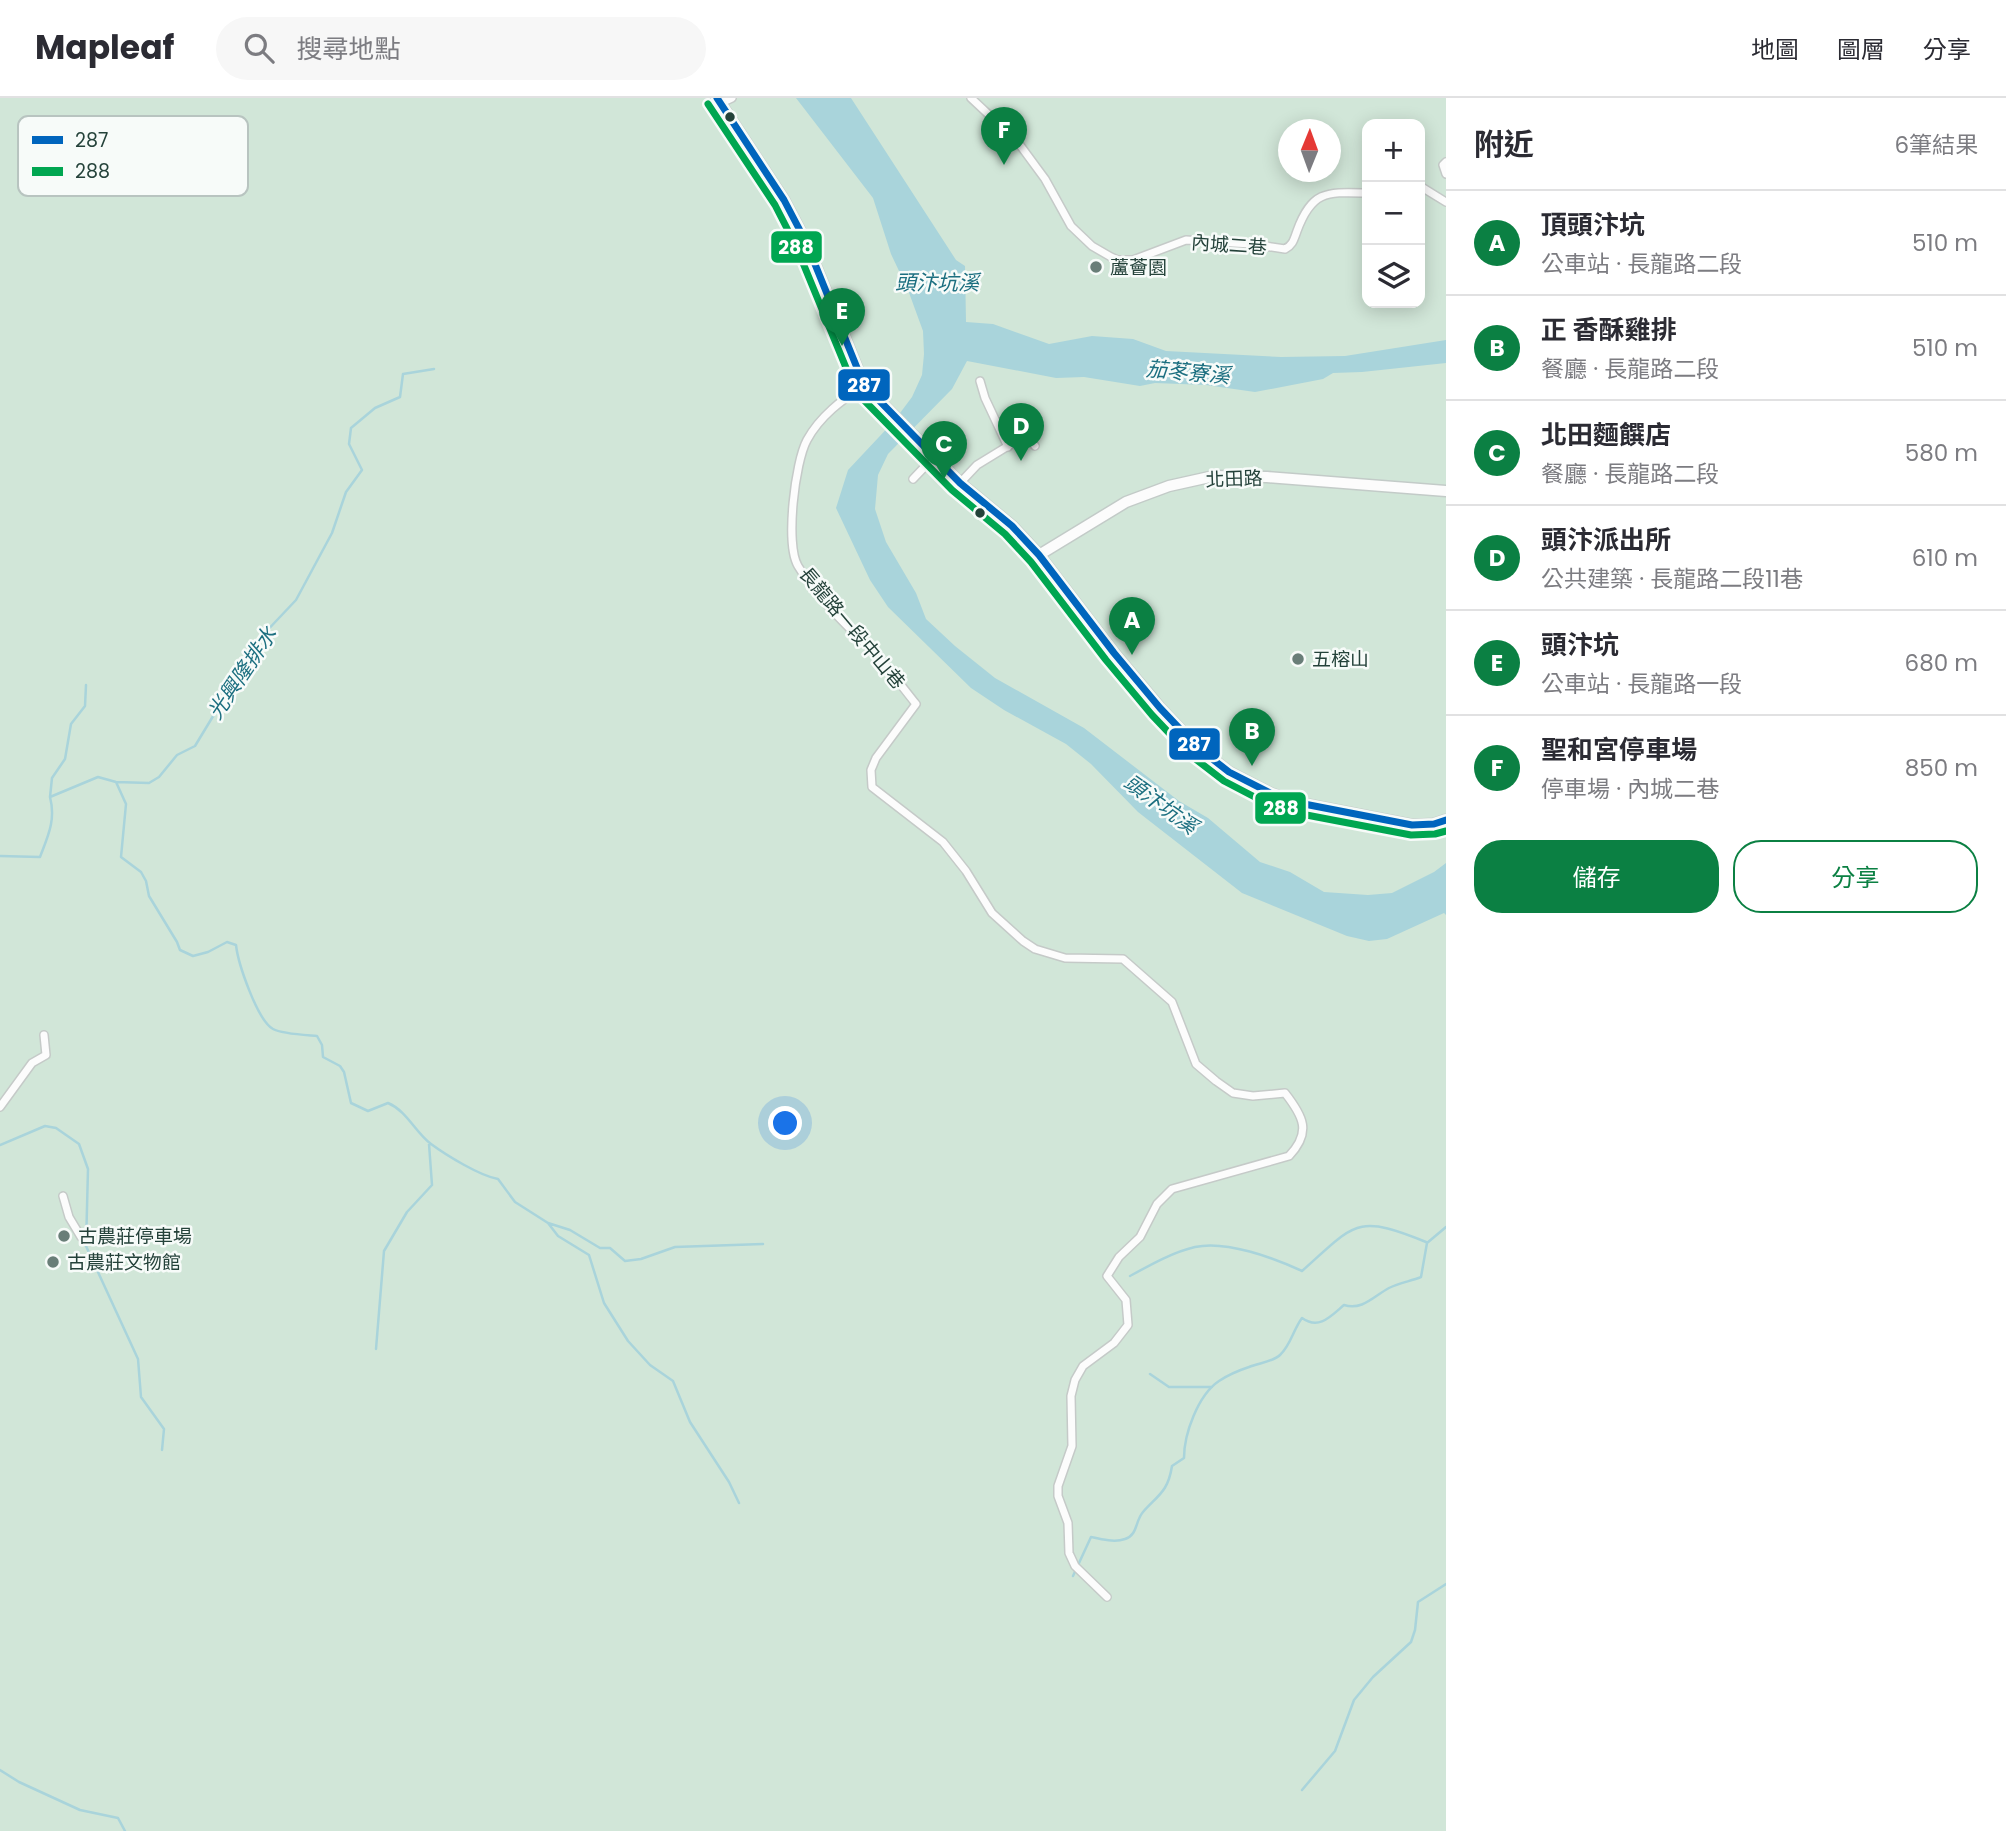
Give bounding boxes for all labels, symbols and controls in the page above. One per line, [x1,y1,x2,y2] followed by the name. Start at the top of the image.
[216,17,706,80] search box
[35,24,174,71] text: Mapleaf
[240,29,278,67] icon: search
[296,31,400,67] text: 搜尋地點
[1751,33,1799,66] text: 地圖
[1837,33,1885,66] text: 圖層
[1923,33,1971,66] text: 分享
[981,107,1027,165] pin: F
[723,110,737,124] unlabelled marker
[18,116,248,196] legend
[1278,119,1341,182] north arrow
[1362,119,1425,308] map controls
[1362,119,1425,182] button: +
[1474,123,1534,166] text: 附近
[75,127,108,154] text: 287
[1894,129,1978,161] text: 6筆結果
[75,158,110,185] text: 288
[1362,182,1425,245] button: −
[1541,207,1645,243] text: 頂頭汴坑
[1489,227,1505,259] text: A
[1912,227,1978,259] text: 510 m
[1190,229,1268,261] street label: 內城二巷
[770,230,823,264] line badge: 288
[778,234,814,261] text: 288
[1362,245,1425,308] button: layers
[1541,248,1742,280] text: 公車站 · 長龍路二段
[1110,254,1167,281] place label: 蘆薈園
[1088,259,1104,275] marker: 蘆薈園
[895,268,982,297] water label: 頭汴坑溪
[819,288,865,346] pin: E
[1541,312,1677,348] text: 正 香酥雞排
[1489,332,1505,364] text: B
[1912,332,1978,364] text: 510 m
[1541,353,1719,385] text: 餐廳 · 長龍路二段
[1145,354,1234,390] water label: 茄苳寮溪
[837,368,891,402] line badge: 287
[847,372,881,399] text: 287
[998,403,1044,461] pin: D
[1541,417,1671,453] text: 北田麵饌店
[921,421,967,479] pin: C
[1488,437,1506,469] text: C
[1905,437,1978,469] text: 580 m
[1541,458,1719,490] text: 餐廳 · 長龍路二段
[1205,465,1263,493] street label: 北田路
[973,506,987,520] unlabelled marker
[1541,522,1671,558] text: 頭汴派出所
[1489,542,1505,574] text: D
[1912,542,1978,574] text: 610 m
[793,561,911,695] street label: 長龍路一段中山巷
[1541,563,1803,595] text: 公共建築 · 長龍路二段11巷
[1109,597,1155,655] pin: A
[201,621,284,725] water label: 光興隆排水
[1541,627,1619,663] text: 頭汴坑
[1312,646,1369,673] place label: 五榕山
[1491,647,1503,679] text: E
[1905,647,1978,679] text: 680 m
[1290,651,1306,667] marker: 五榕山
[1541,668,1742,700] text: 公車站 · 長龍路一段
[1229,708,1275,766] pin: B
[1168,727,1221,761] line badge: 287
[1177,731,1211,758] text: 287
[1541,732,1697,768] text: 聖和宮停車場
[1491,752,1503,784] text: F
[1905,752,1978,784] text: 850 m
[1118,768,1206,842] water label: 頭汴坑溪
[1541,773,1719,805] text: 停車場 · 內城二巷
[1254,791,1307,825] line badge: 288
[1263,795,1299,822] text: 288
[1474,840,1719,913] button: 儲存
[1733,840,1978,913] button: 分享
[768,1106,802,1140] your location
[78,1223,192,1250] place label: 古農莊停車場
[56,1228,72,1244] marker: 古農莊停車場
[67,1249,181,1276] place label: 古農莊文物館
[45,1254,61,1270] marker: 古農莊文物館

